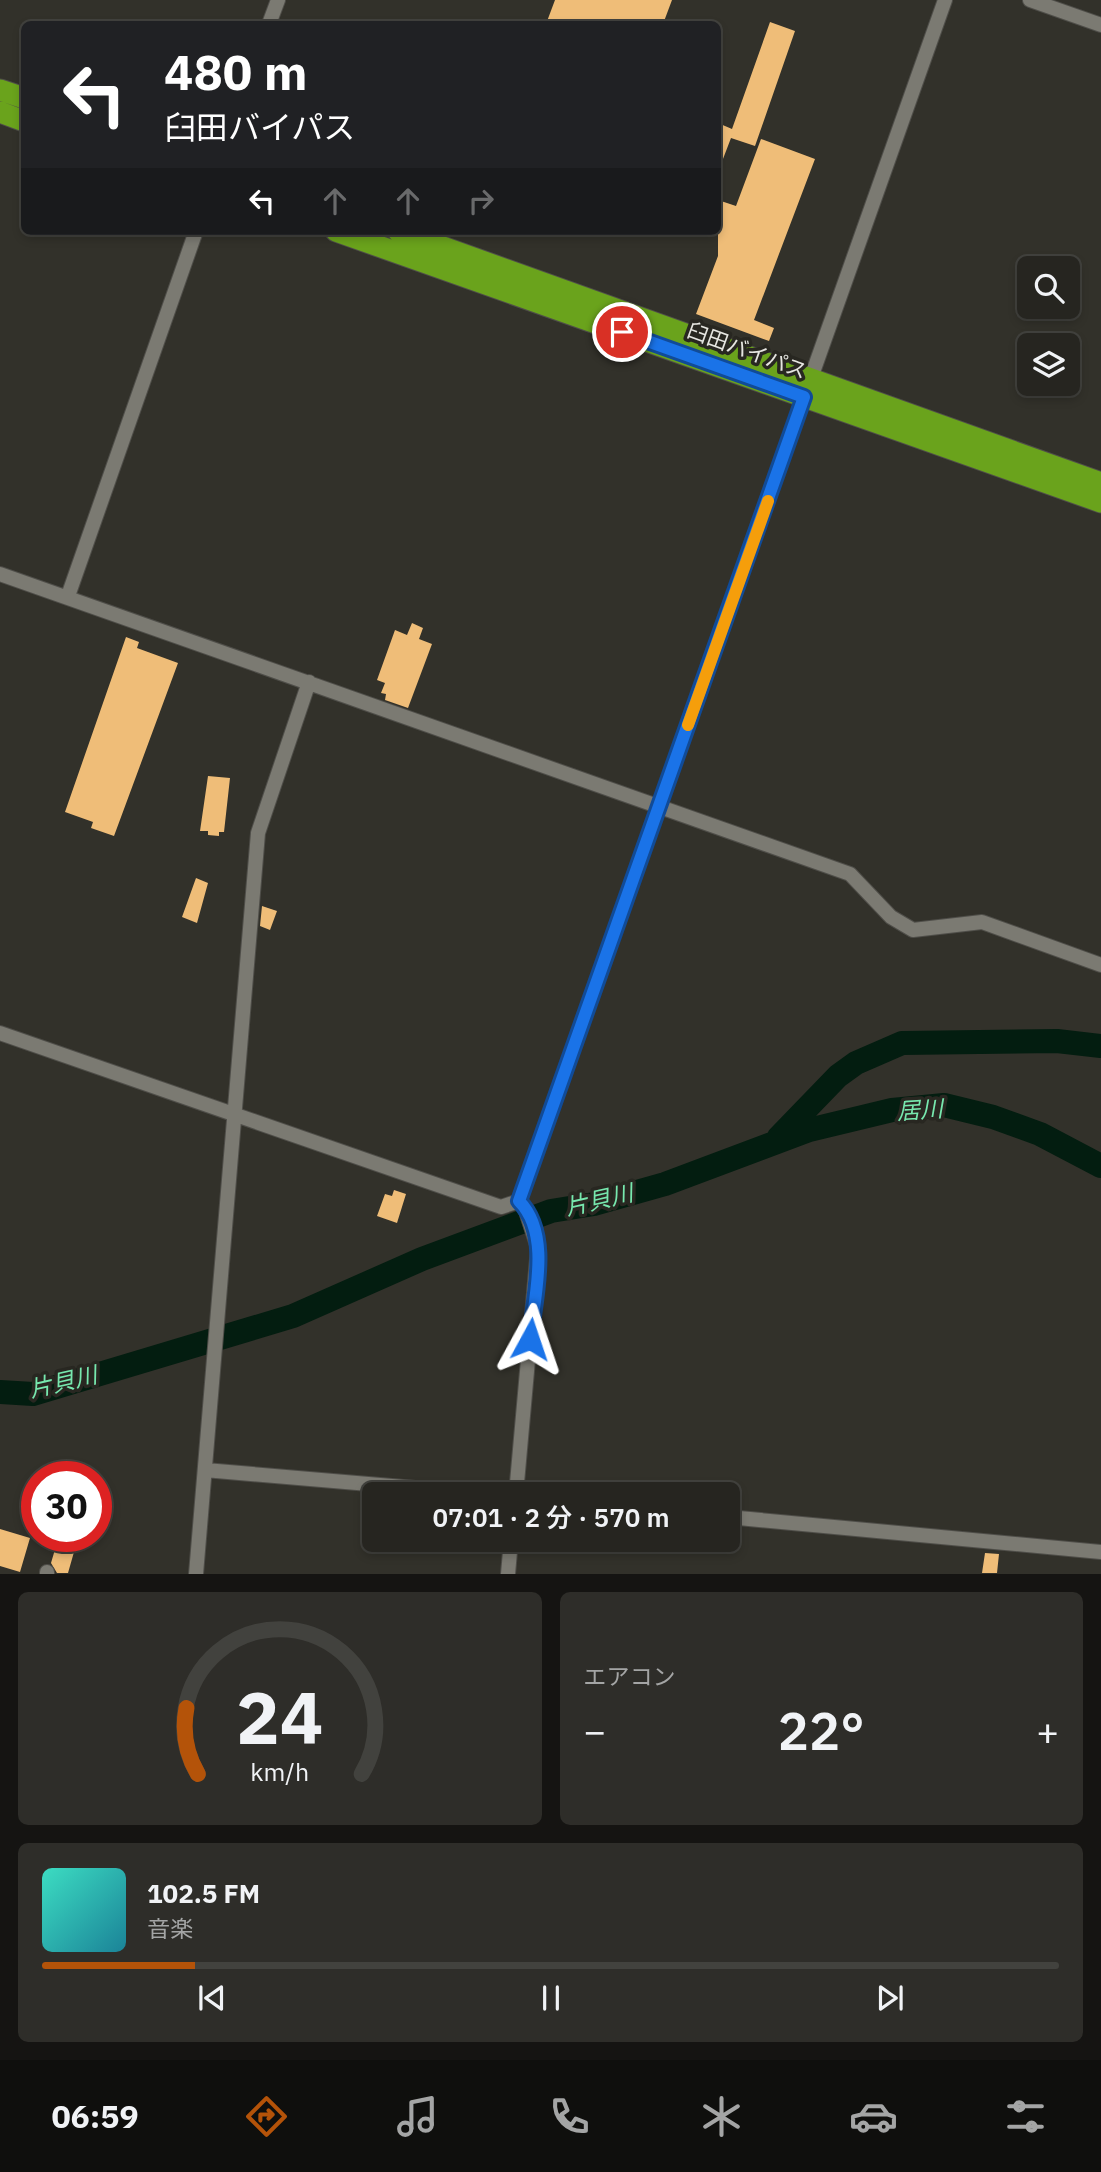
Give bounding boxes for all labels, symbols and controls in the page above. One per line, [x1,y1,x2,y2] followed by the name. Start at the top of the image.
[164,40,308,103] text: 480 m
[49,49,140,140] icon: left
[164,106,355,148] text: 臼田バイパス
[243,182,281,220] icon: left
[316,182,354,220] icon: ahead
[389,182,427,220] icon: ahead
[462,182,500,220] icon: right
[1017,256,1080,396] map controls
[1017,256,1080,319] button: search
[592,302,652,362] pin
[603,313,641,351] icon: arrive
[684,315,811,385] street label: 臼田バイパス
[1017,333,1080,396] button: layers
[896,1092,947,1126] water label: 居川
[562,1176,639,1221] water label: 片貝川
[493,1302,567,1376] position arrow
[26,1358,103,1403] water label: 片貝川
[21,1461,112,1552] speed limit sign: 30
[432,1500,670,1534] text: 07:01 · 2 分 · 570 m
[584,1661,676,1691] text: エアコン
[236,1670,323,1765] text: 24
[778,1697,865,1764] text: 22°
[584,1706,606,1755] text: −
[1036,1706,1059,1755] text: +
[250,1755,309,1788] text: km/h
[147,1876,260,1910] text: 102.5 FM
[147,1913,193,1943] text: 音楽
[193,1979,231,2017] icon: previous
[532,1979,570,2017] icon: pause
[871,1979,909,2017] icon: next
[242,2092,291,2141] icon: directions
[393,2092,442,2141] icon: music
[545,2092,594,2141] icon: phone
[697,2092,746,2141] icon: climate
[849,2092,898,2141] icon: car
[1001,2092,1050,2141] icon: filters
[51,2095,139,2137] text: 06:59

